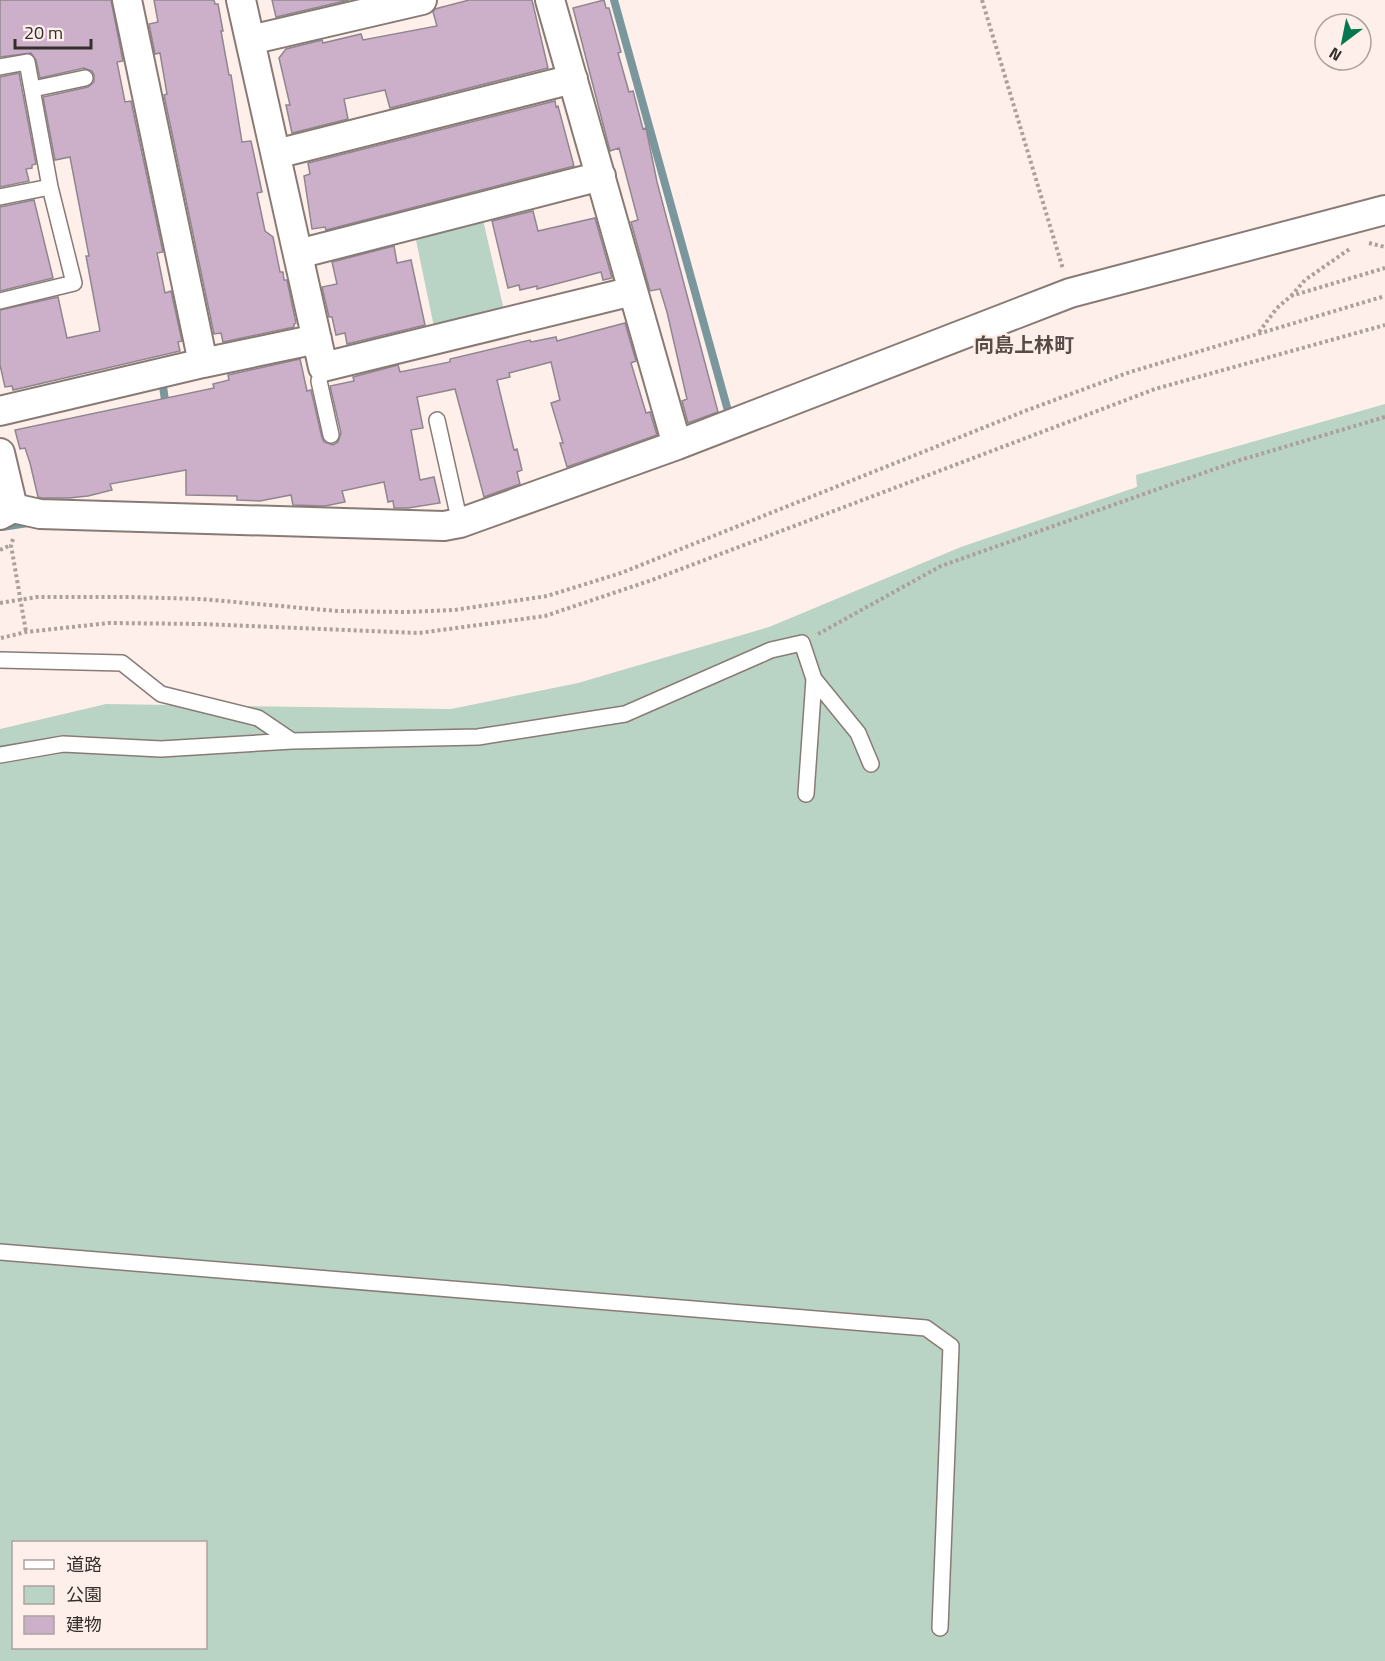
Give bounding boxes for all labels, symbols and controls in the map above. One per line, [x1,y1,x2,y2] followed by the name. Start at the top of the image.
[15,12,92,50] scale bar
[1313,12,1373,72] north arrow
[24,19,63,46] text: 20 m
[1324,42,1346,68] text: N
[974,329,1074,360] district label: 向島上林町
[12,1541,207,1649] legend
[66,1551,102,1578] text: 道路
[66,1581,102,1608] text: 公園
[66,1611,102,1638] text: 建物

